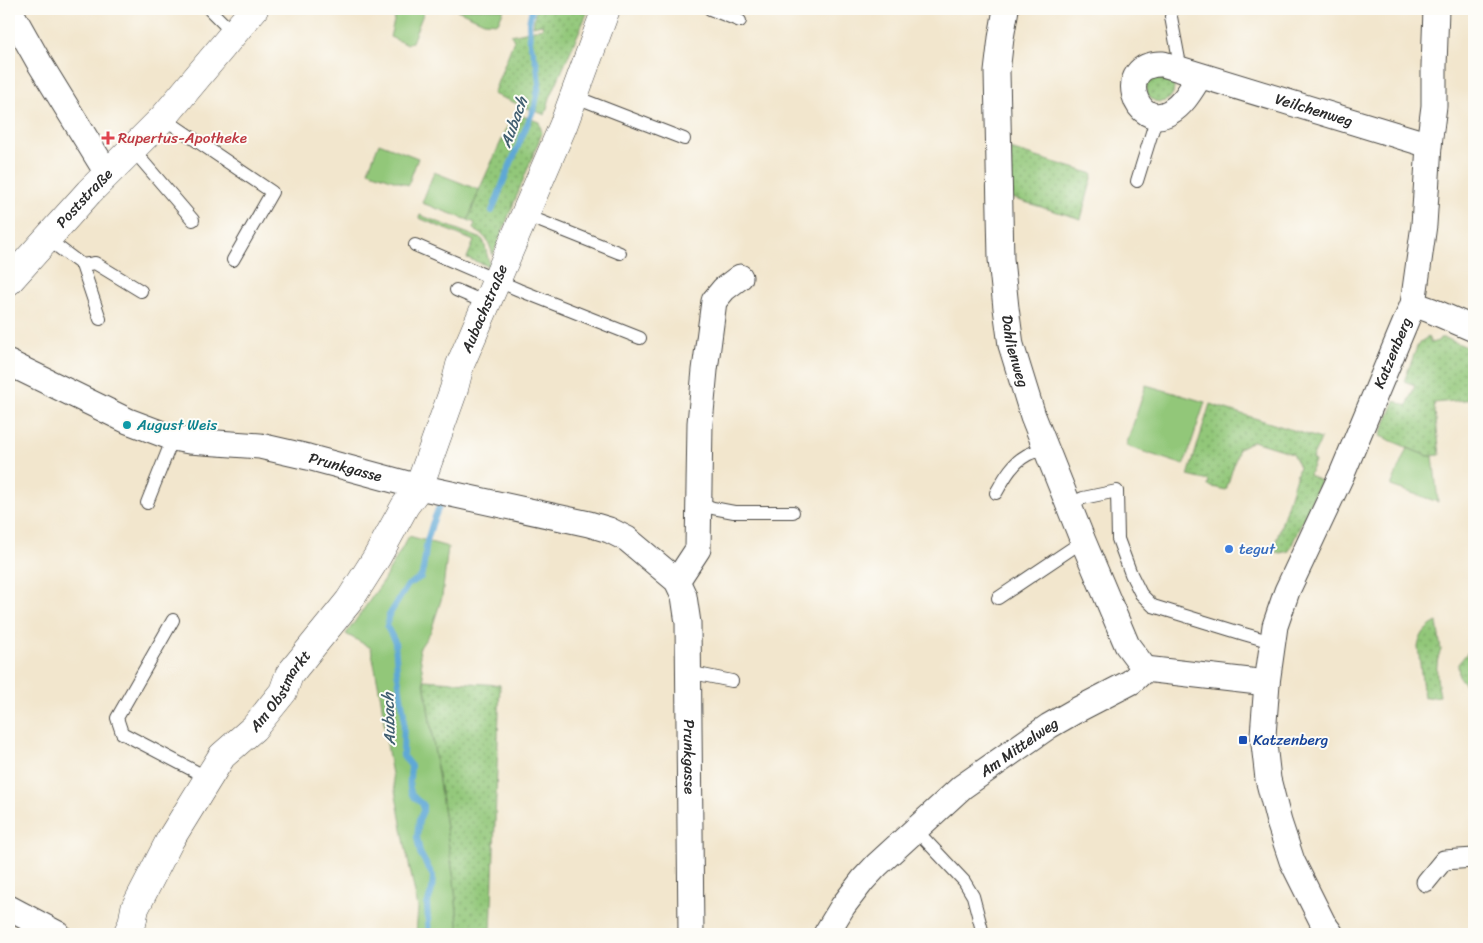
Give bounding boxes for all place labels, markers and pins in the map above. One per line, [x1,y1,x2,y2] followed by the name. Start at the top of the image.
[118,125,247,151] place label: Rupertus-Apotheke
[102,132,114,144] marker: Rupertus-Apotheke
[136,412,217,438] place label: August Weis
[121,419,133,431] marker: August Weis
[1239,536,1276,562] place label: tegut
[1223,543,1235,555] marker: tegut
[1253,727,1328,753] place label: Katzenberg
[1237,734,1249,746] marker: Katzenberg

